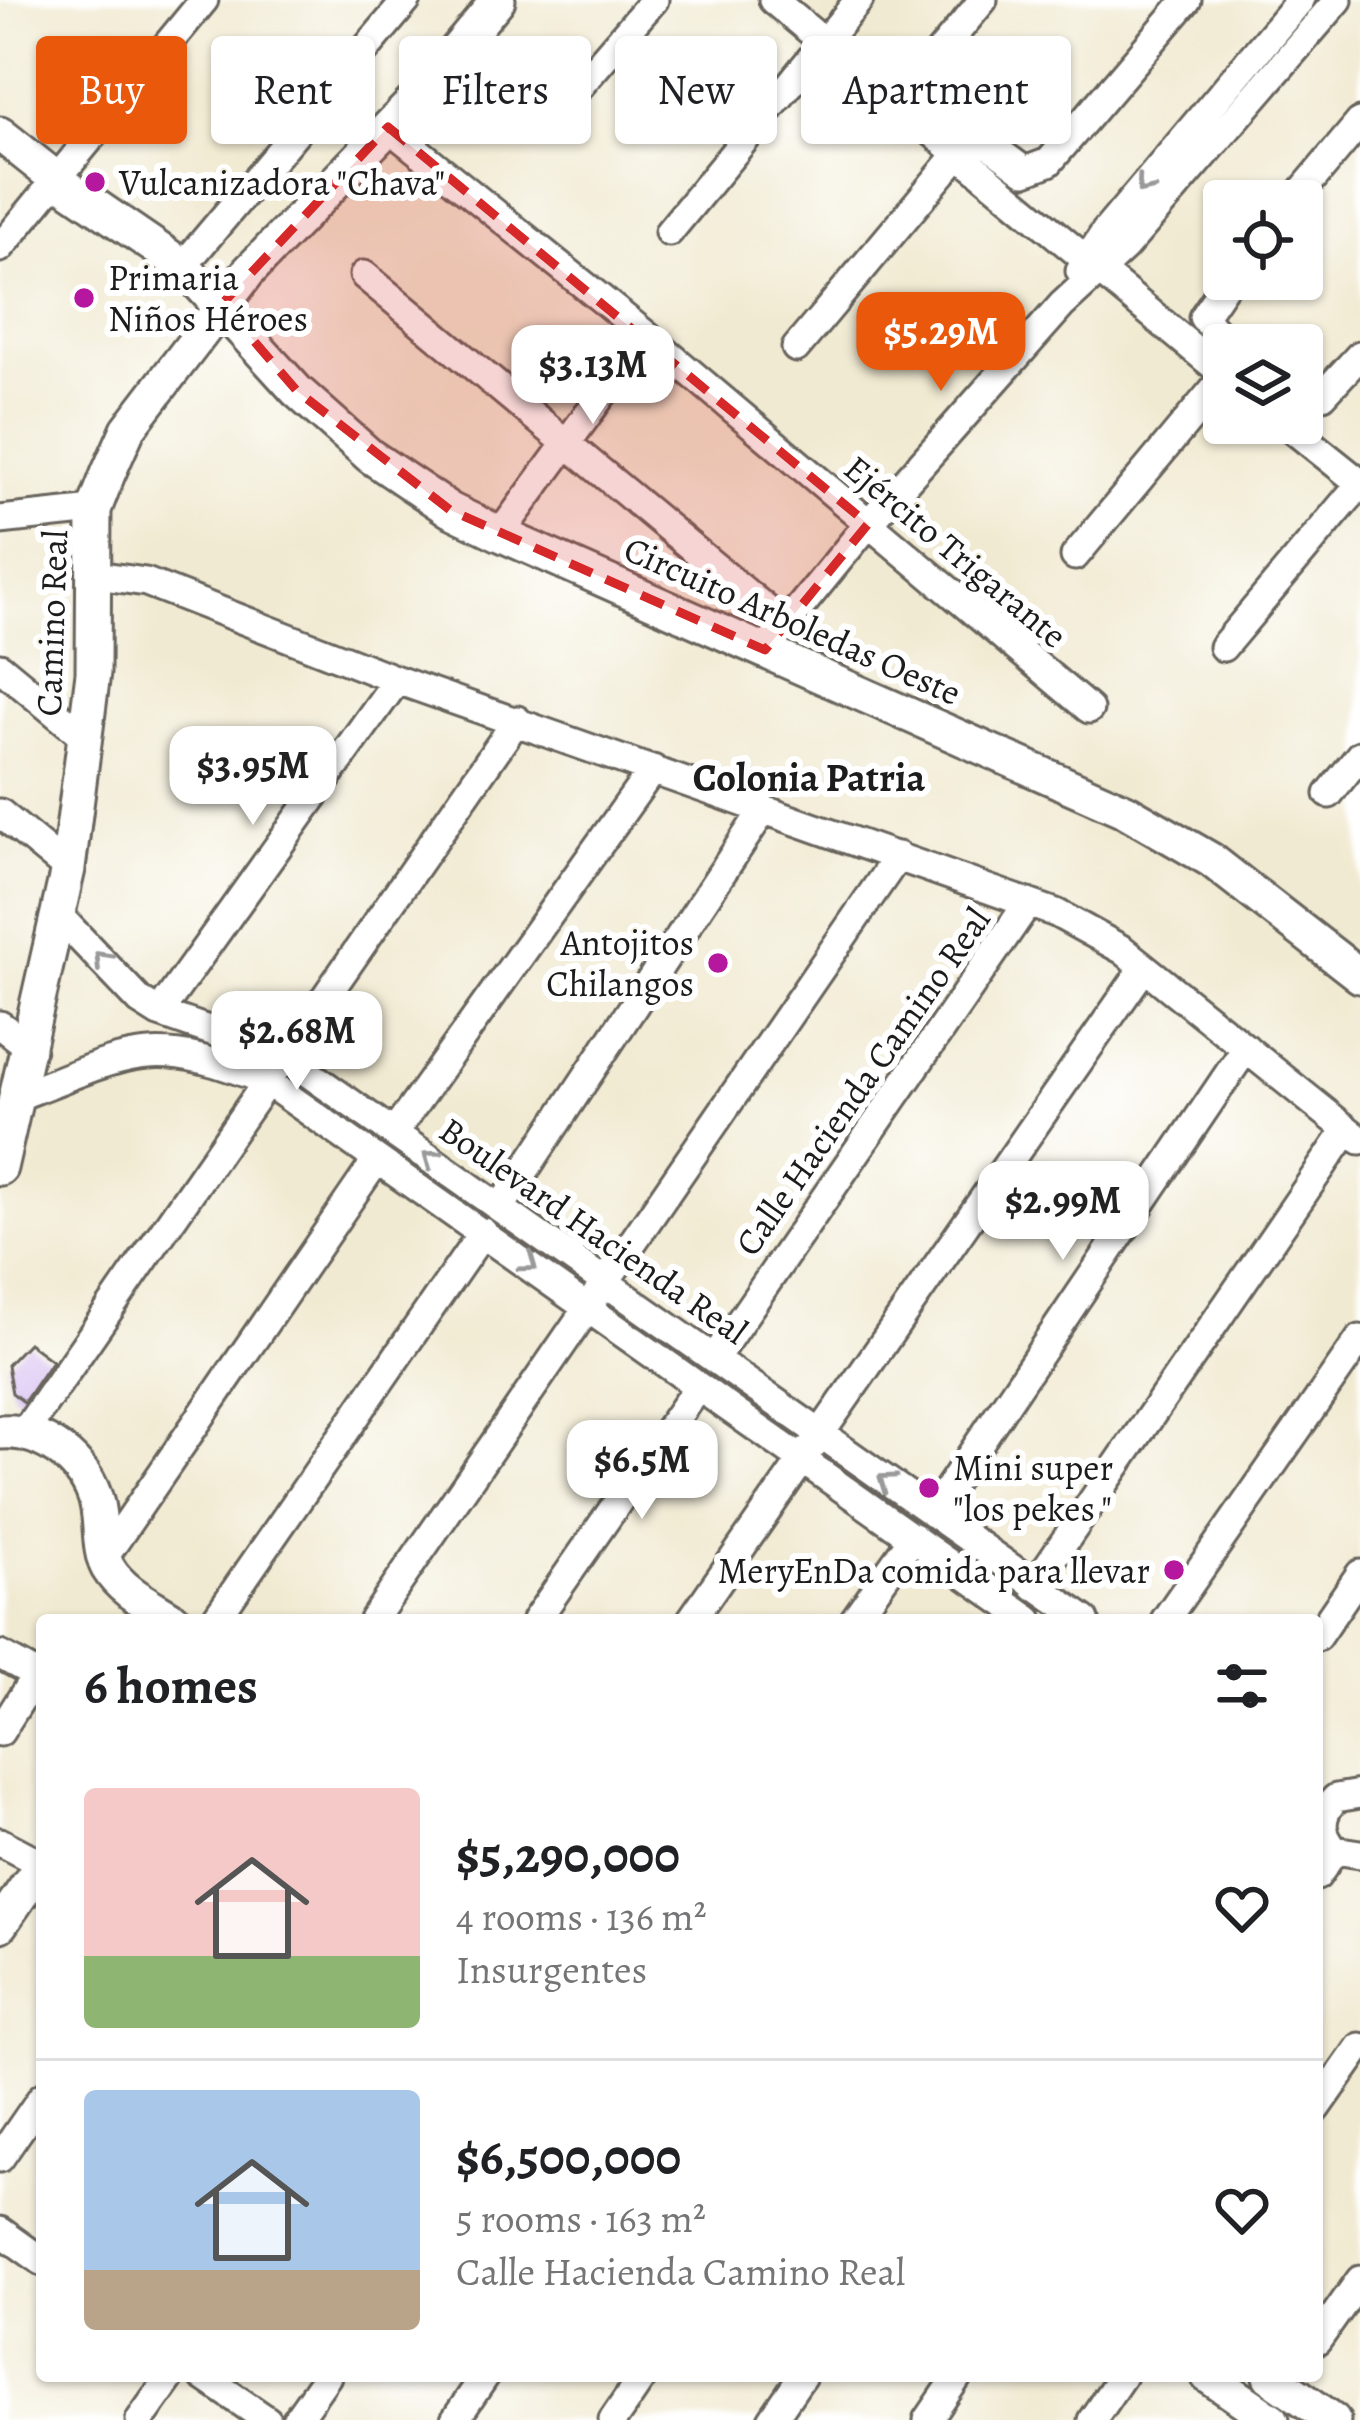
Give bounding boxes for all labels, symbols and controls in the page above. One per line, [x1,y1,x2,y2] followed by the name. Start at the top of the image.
[36,36,187,144] chip: Buy
[211,36,375,144] chip: Rent
[399,36,591,144] chip: Filters
[615,36,777,144] chip: New
[801,36,1071,144] chip: Apartment
[118,158,445,207] place label: Vulcanizadora "Chava"
[82,169,108,195] marker: Vulcanizadora "Chava"
[1136,172,1158,194] one-way arrow
[1203,180,1323,444] map controls
[1203,180,1323,300] button: locate
[108,253,308,343] place label: Primaria Niños Héroes
[71,285,97,311] marker: Primaria Niños Héroes
[843,292,1039,394] pin: $5.29M
[883,304,999,357] text: $5.29M
[1203,324,1323,444] button: layers
[495,325,691,427] pin: $3.13M
[538,337,648,390] text: $3.13M
[834,444,1078,659] street label: Ejército Trigarante
[617,524,969,717] street label: Circuito Arboledas Oeste
[24,529,79,717] street label: Camino Real
[155,726,351,828] pin: $3.95M
[196,738,310,791] text: $3.95M
[693,751,925,804] district label: Colonia Patria
[723,897,1002,1265] street label: Calle Hacienda Camino Real
[546,918,694,1008] place label: Antojitos Chilangos
[705,950,731,976] marker: Antojitos Chilangos
[95,951,117,973] one-way arrow
[199,991,395,1093] pin: $2.68M
[238,1003,356,1056] text: $2.68M
[430,1105,758,1356] street label: Boulevard Hacienda Real
[423,1151,444,1173] one-way arrow
[965,1161,1161,1263] pin: $2.99M
[1005,1173,1121,1226] text: $2.99M
[516,1250,538,1272] one-way arrow
[558,1420,726,1522] pin: $6.5M
[594,1432,690,1485] text: $6.5M
[953,1443,1113,1533] place label: Mini super "los pekes "
[877,1473,899,1495] one-way arrow
[916,1475,942,1501] marker: Mini super "los pekes "
[718,1546,1150,1595] place label: MeryEnDa comida para llevar
[1161,1557,1187,1583] marker: MeryEnDa comida para llevar
[84,1651,258,1721] text: 6 homes
[1209,1653,1275,1719] icon: filters
[456,1820,680,1890] text: $5,290,000
[180,1836,324,1980] icon: home
[1209,1875,1275,1941] icon: heart
[456,1890,707,1943] text: 4 rooms · 136 m²
[456,1943,647,1996] text: Insurgentes
[456,2122,681,2192] text: $6,500,000
[180,2138,324,2282] icon: home
[1209,2177,1275,2243] icon: heart
[456,2192,706,2245] text: 5 rooms · 163 m²
[456,2245,905,2298] text: Calle Hacienda Camino Real

